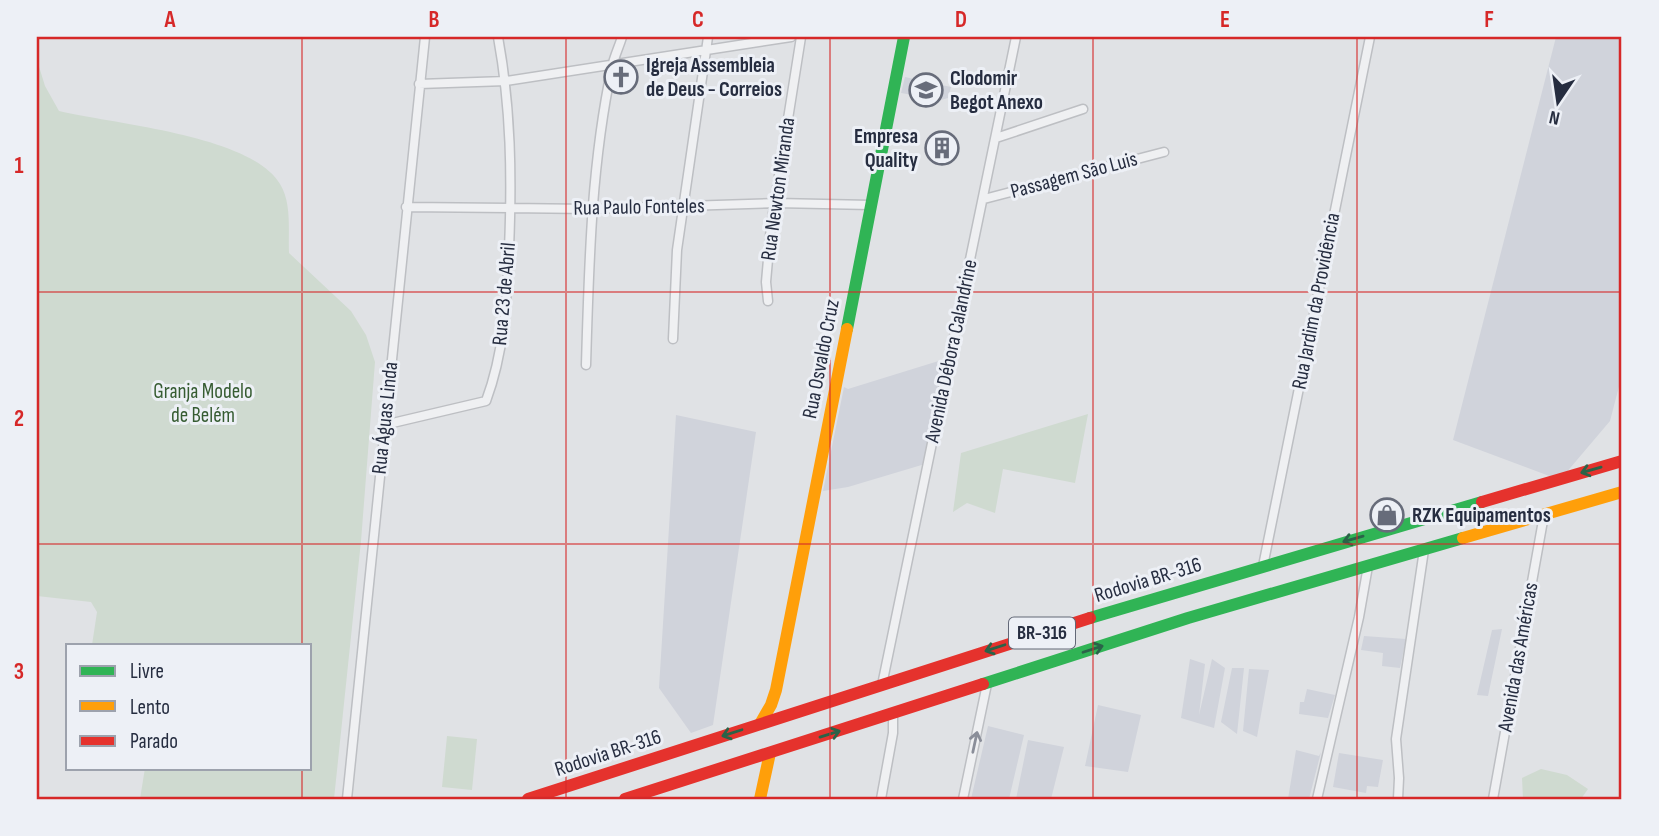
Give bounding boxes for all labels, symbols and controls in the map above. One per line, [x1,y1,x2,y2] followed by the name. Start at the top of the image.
[164,6,177,34] text: A
[429,6,440,34] text: B
[692,6,704,34] text: C
[955,6,967,34] text: D
[1220,6,1230,34] text: E
[1484,6,1494,34] text: F
[646,53,782,102] place label: Igreja Assembleia de Deus - Correios
[602,58,640,96] church icon: Igreja Assembleia de Deus - Correios
[950,66,1043,115] place label: Clodomir Begot Anexo
[1522,66,1592,136] north arrow
[907,71,945,109] school or university icon: Clodomir Begot Anexo
[1547,105,1562,129] text: N
[756,116,800,262] street label: Rua Newton Miranda
[854,124,918,173] place label: Empresa Quality
[923,129,961,167] building icon: Empresa Quality
[1008,146,1140,204] street label: Passagem São Luis
[14,152,24,180] text: 1
[573,193,705,221] street label: Rua Paulo Fonteles
[1287,211,1345,391] street label: Rua Jardim da Providência
[487,242,521,346] street label: Rua 23 de Abril
[919,257,983,446] street label: Avenida Débora Calandrine
[797,297,845,421] street label: Rua Osvaldo Cruz
[367,361,403,475] street label: Rua Águas Linda
[153,379,253,428] park label: Granja Modelo de Belém
[14,405,24,433] text: 2
[1580,465,1602,478] one-way arrow
[1368,496,1406,534] shop icon: RZK Equipamentos
[1412,503,1551,528] place label: RZK Equipamentos
[1342,533,1365,546] one-way arrow
[1092,552,1204,608] street label: Rodovia BR-316
[1492,581,1543,734] street label: Avenida das Américas
[1009,618,1075,648] road number: BR-316
[1082,642,1104,654] one-way arrow
[984,643,1006,656] one-way arrow
[66,644,312,770] legend
[14,658,24,686] text: 3
[130,659,164,684] text: Livre
[130,695,170,720] text: Lento
[552,724,664,782] street label: Rodovia BR-316
[819,726,841,739] one-way arrow
[721,728,743,741] one-way arrow
[130,729,178,754] text: Parado
[969,731,983,754] one-way arrow

